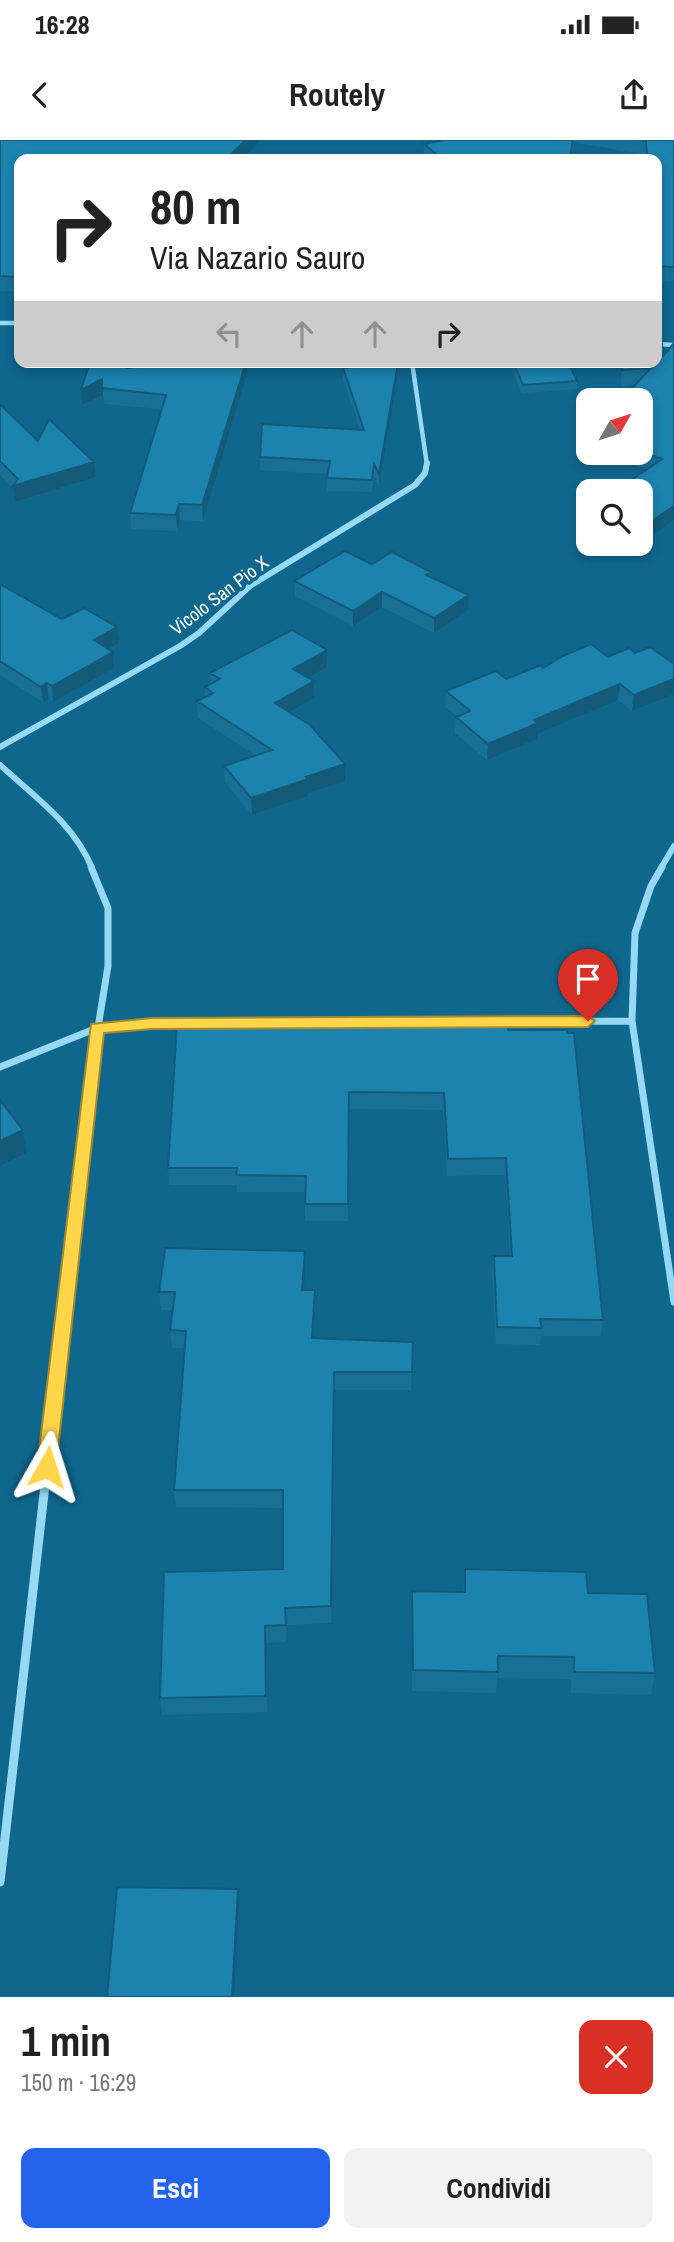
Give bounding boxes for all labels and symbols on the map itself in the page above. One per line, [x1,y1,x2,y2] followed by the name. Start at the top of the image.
[576,388,653,466] north arrow
[164,549,274,641] street label: Vicolo San Pio X
[558,949,618,1021] pin
[10,1430,84,1504] position arrow

